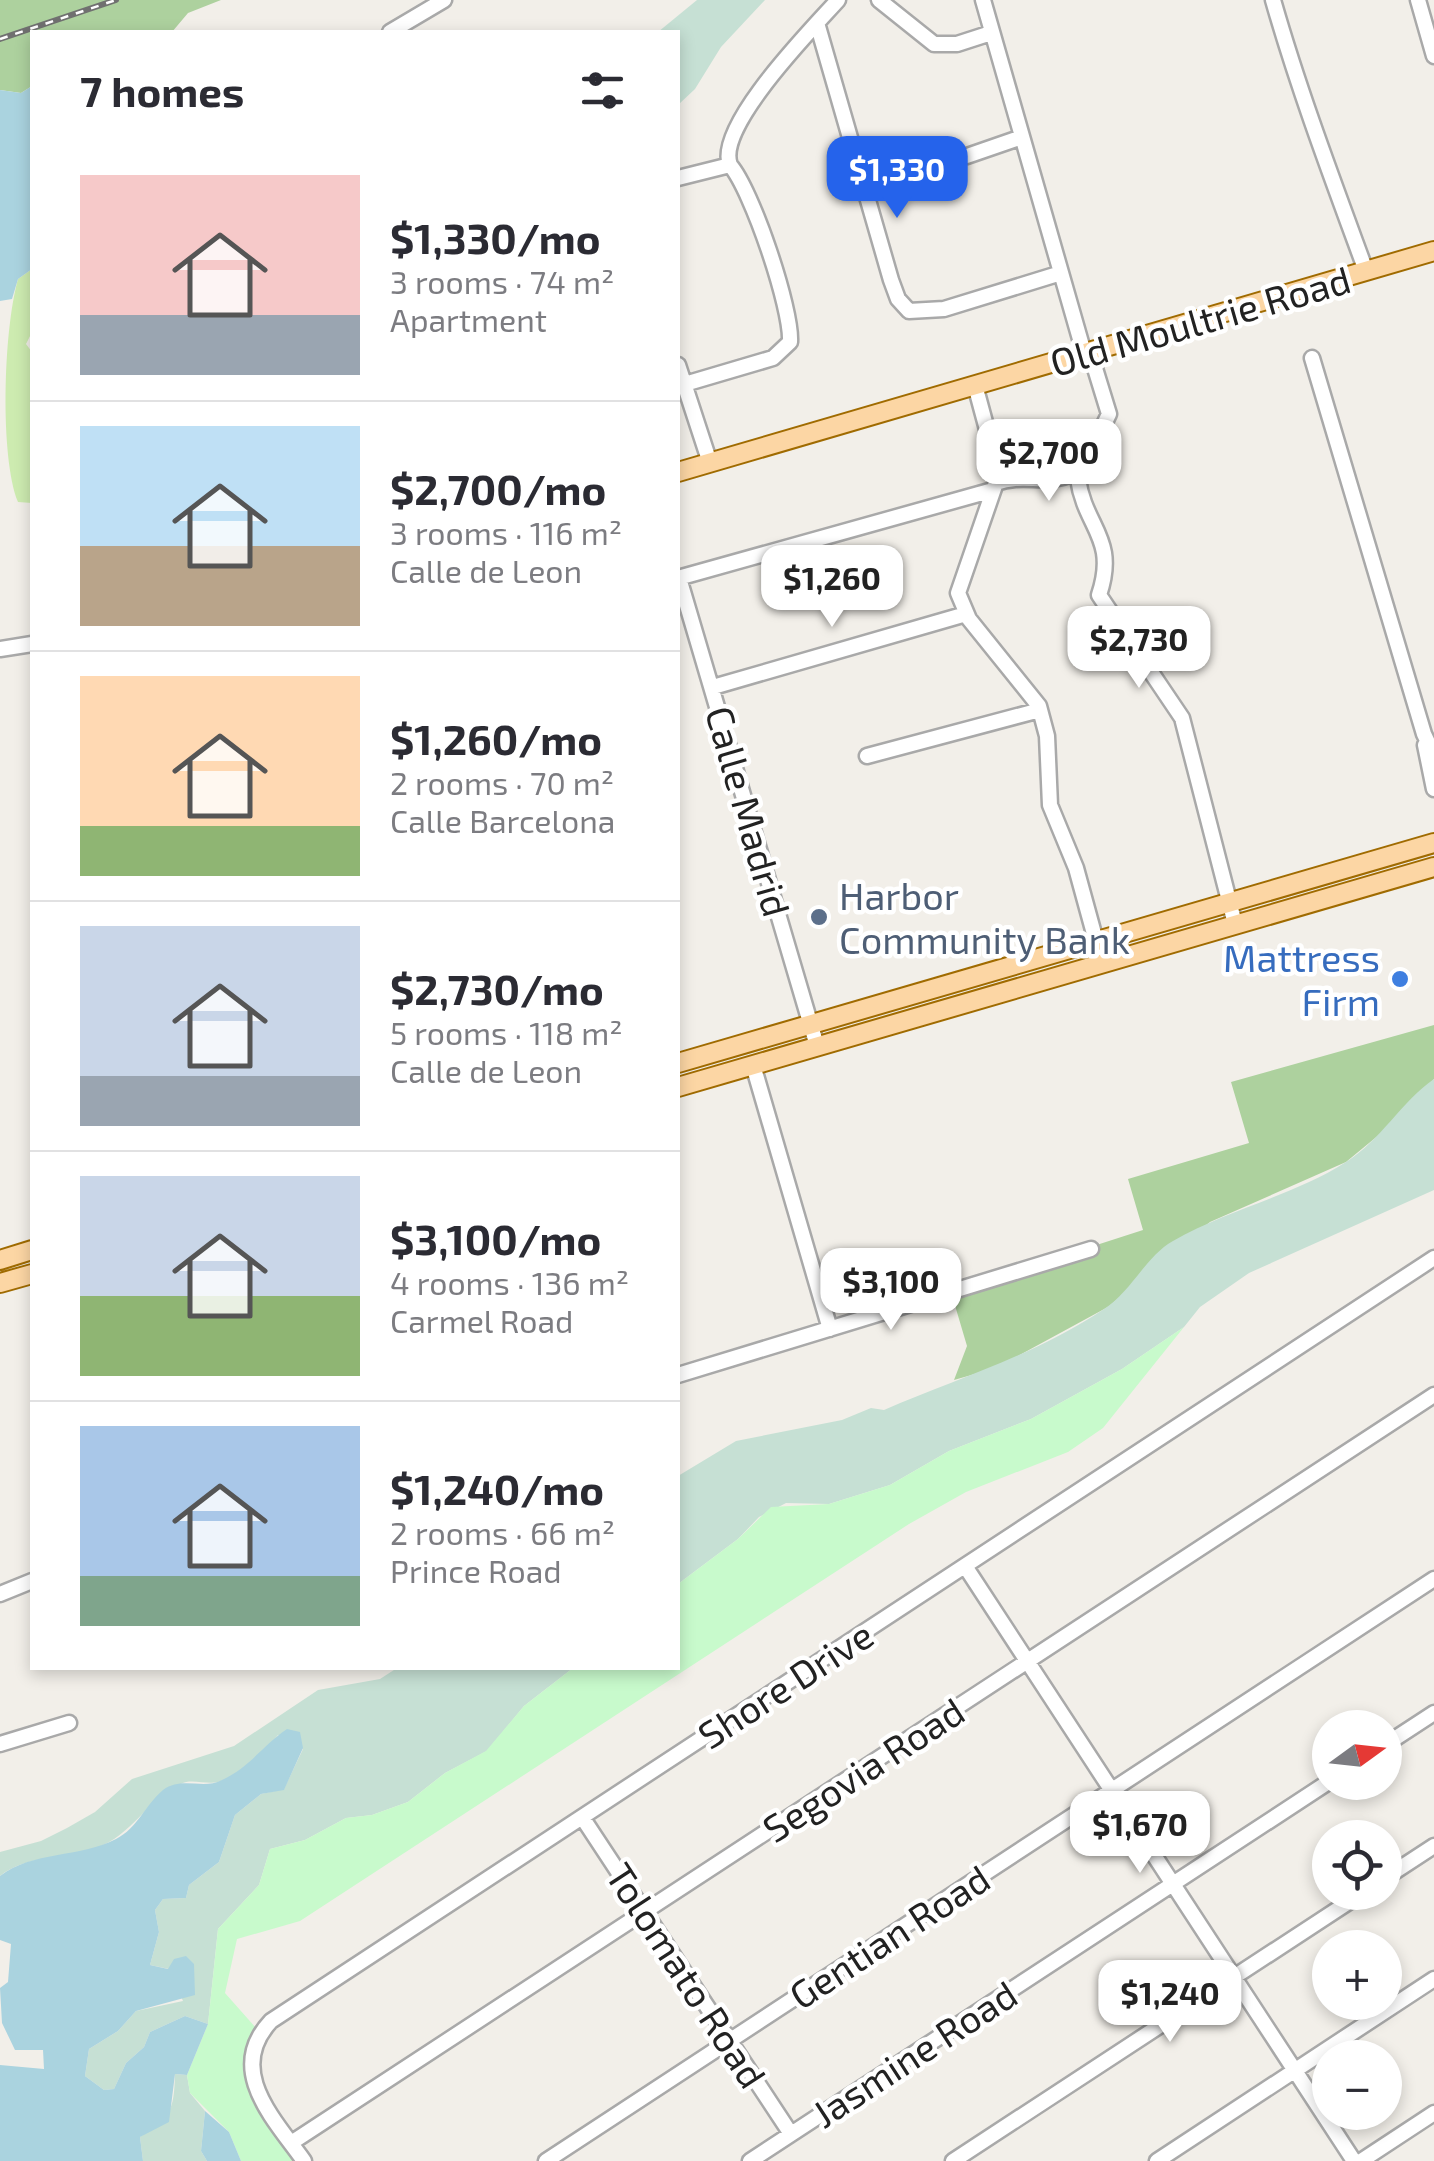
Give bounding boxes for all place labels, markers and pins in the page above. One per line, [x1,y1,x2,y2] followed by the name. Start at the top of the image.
[816,136,978,221] pin: $1,330
[968,419,1130,504] pin: $2,700
[751,545,913,630] pin: $1,260
[1058,606,1220,691] pin: $2,730
[839,872,1130,962] place label: Harbor Community Bank
[808,906,830,928] marker: Harbor Community Bank
[1223,934,1380,1024] place label: Mattress Firm
[1389,968,1411,990] marker: Mattress Firm
[810,1248,972,1333] pin: $3,100
[1059,1791,1221,1876] pin: $1,670
[1089,1960,1251,2045] pin: $1,240

